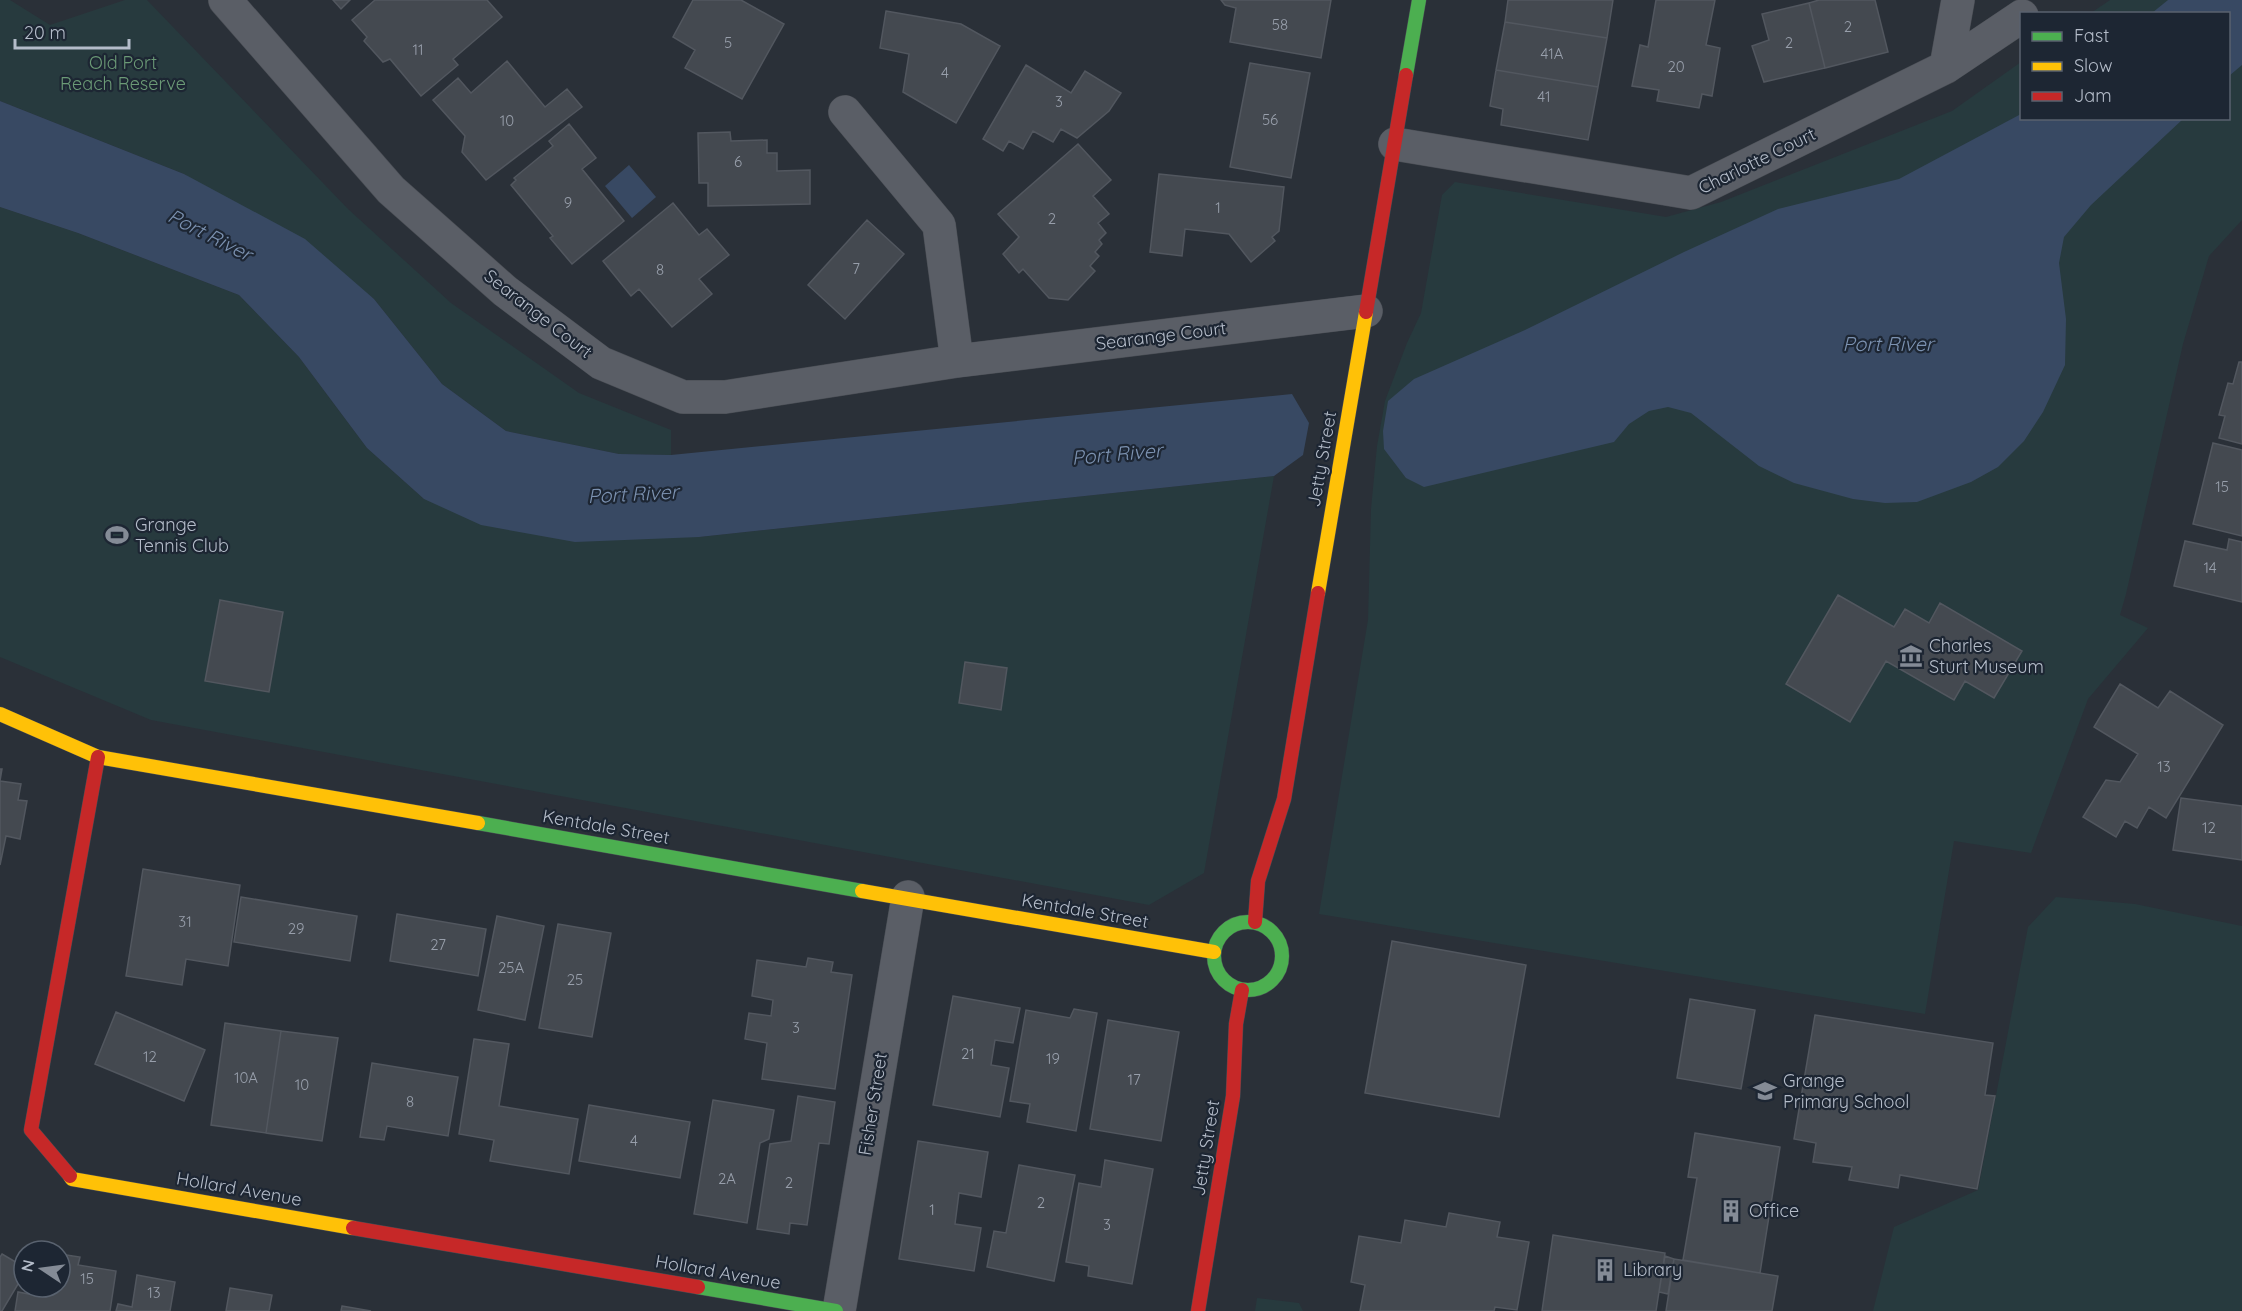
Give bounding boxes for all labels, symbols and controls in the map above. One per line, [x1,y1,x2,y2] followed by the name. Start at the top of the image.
[15,12,129,50] scale bar
[2020,12,2230,120] legend
[1272,15,1288,34] house number: 58
[1844,17,1852,36] house number: 2
[24,21,66,44] text: 20 m
[2074,24,2109,47] text: Fast
[724,33,732,52] house number: 5
[1785,33,1793,52] house number: 2
[412,40,424,59] house number: 11
[1540,44,1564,63] house number: 41A
[60,51,186,95] park label: Old Port Reach Reserve
[2074,54,2112,77] text: Slow
[1667,57,1685,76] house number: 20
[941,63,949,82] house number: 4
[2074,84,2112,107] text: Jam
[1537,87,1551,106] house number: 41
[1055,92,1063,111] house number: 3
[1262,110,1278,129] house number: 56
[500,111,514,130] house number: 10
[1694,122,1819,199] street label: Charlotte Court
[734,152,742,171] house number: 6
[564,193,572,212] house number: 9
[1215,198,1221,217] house number: 1
[164,203,258,267] water label: Port River
[1048,209,1056,228] house number: 2
[852,259,860,278] house number: 7
[656,260,664,279] house number: 8
[480,264,597,363] street label: Searange Court
[1094,316,1227,355] street label: Searange Court
[1843,331,1936,356] water label: Port River
[1302,409,1341,509] street label: Jetty Street
[1071,437,1166,470] water label: Port River
[2215,477,2229,496] house number: 15
[587,479,681,508] water label: Port River
[135,513,229,557] place label: Grange Tennis Club
[104,522,130,548] sports icon: Grange Tennis Club
[2203,558,2217,577] house number: 14
[1929,634,2044,678] place label: Charles Sturt Museum
[1898,643,1924,669] museum icon: Charles Sturt Museum
[2157,757,2171,776] house number: 13
[541,804,671,849] street label: Kentdale Street
[2202,818,2216,837] house number: 12
[1020,888,1150,933] street label: Kentdale Street
[178,912,192,931] house number: 31
[288,919,304,938] house number: 29
[430,935,446,954] house number: 27
[498,958,524,977] house number: 25A
[567,970,583,989] house number: 25
[792,1018,800,1037] house number: 3
[961,1044,975,1063] house number: 21
[143,1047,157,1066] house number: 12
[1046,1049,1060,1068] house number: 19
[853,1051,892,1157] street label: Fisher Street
[234,1068,258,1087] house number: 10A
[1783,1069,1909,1113] place label: Grange Primary School
[1127,1070,1141,1089] house number: 17
[295,1075,309,1094] house number: 10
[1752,1078,1778,1104] school or university icon: Grange Primary School
[406,1092,414,1111] house number: 8
[1187,1098,1224,1198] street label: Jetty Street
[630,1131,638,1150] house number: 4
[175,1166,304,1211] street label: Hollard Avenue
[718,1169,736,1188] house number: 2A
[785,1173,793,1192] house number: 2
[1037,1193,1045,1212] house number: 2
[1718,1198,1744,1224] building icon: Office
[1749,1199,1799,1222] place label: Office
[929,1200,935,1219] house number: 1
[1103,1215,1111,1234] house number: 3
[12,1239,72,1299] north arrow
[654,1249,783,1294] street label: Hollard Avenue
[1592,1257,1618,1283] building icon: Library
[16,1258,38,1274] text: N
[1623,1258,1682,1281] place label: Library
[80,1269,94,1288] house number: 15
[147,1283,161,1302] house number: 13

